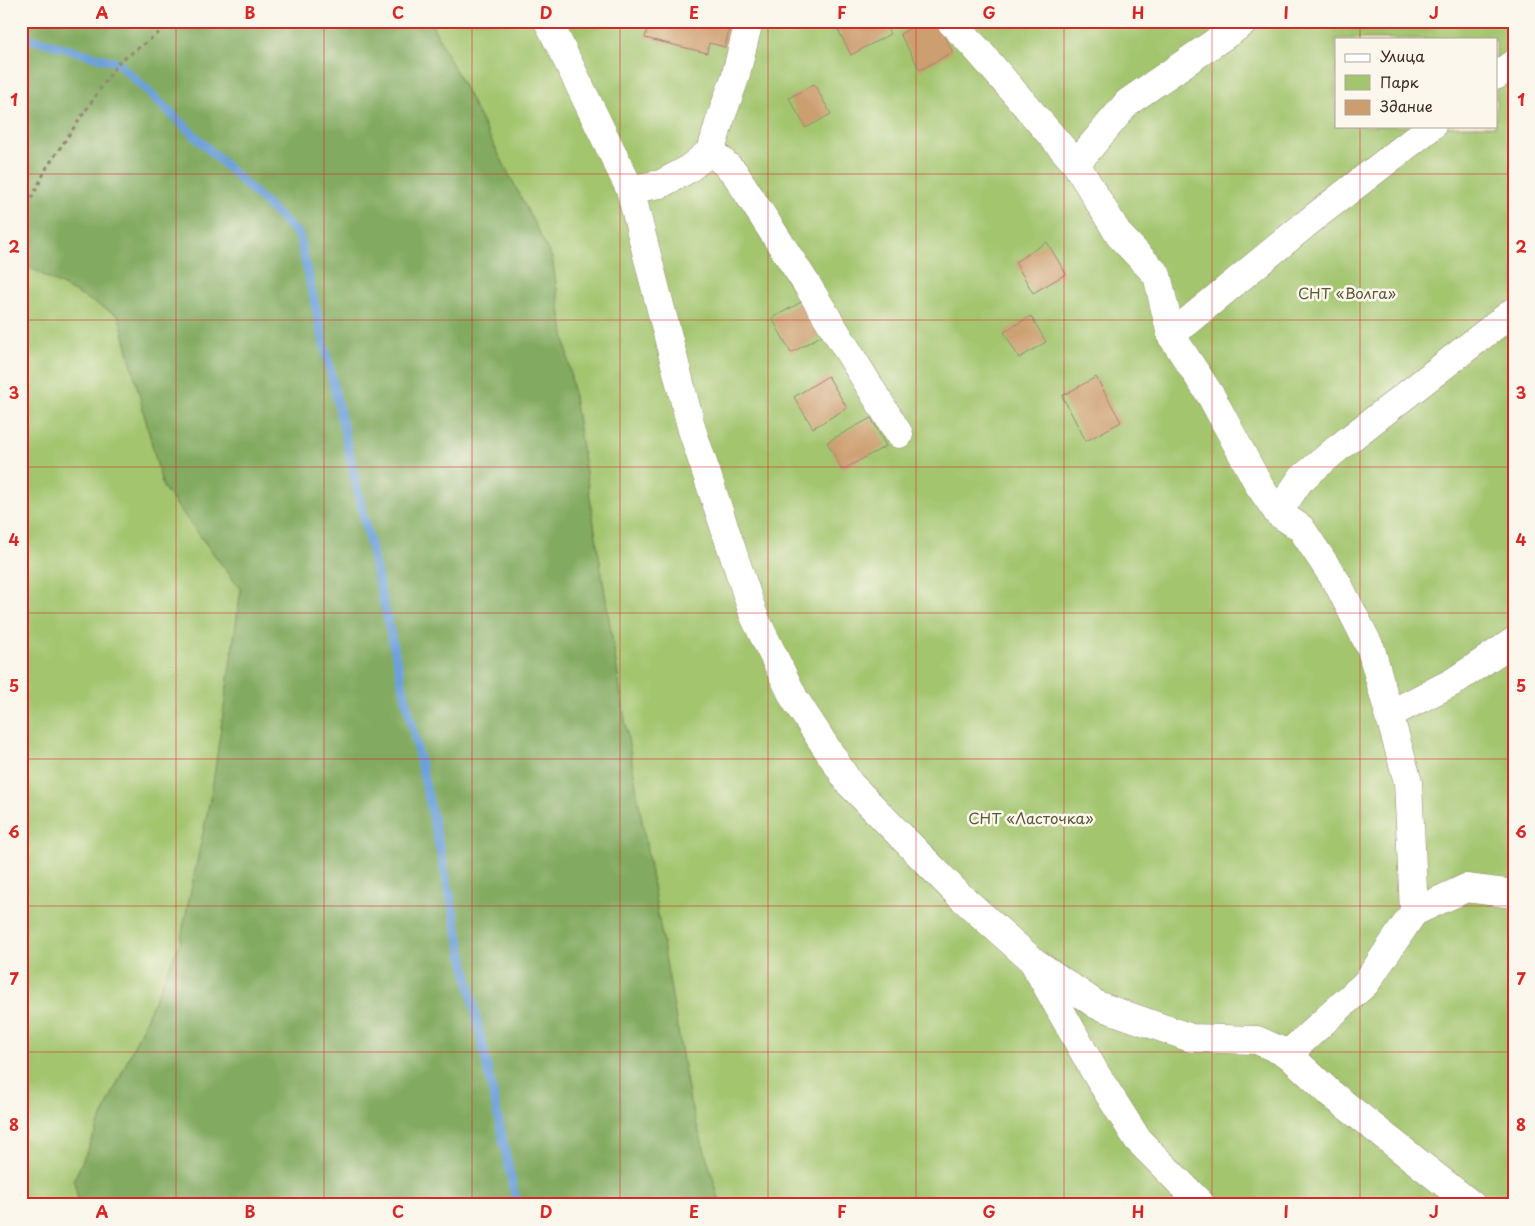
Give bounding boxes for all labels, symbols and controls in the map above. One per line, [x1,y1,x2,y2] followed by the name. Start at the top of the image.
[96,0,109,24] text: A
[245,0,256,24] text: B
[392,0,404,24] text: C
[540,0,552,24] text: D
[689,0,699,24] text: E
[837,0,847,24] text: F
[982,0,996,24] text: G
[1132,0,1144,24] text: H
[1283,0,1289,24] text: I
[1429,0,1439,24] text: J
[1335,38,1498,128] legend
[1380,44,1425,67] text: Улица
[1380,70,1419,93] text: Парк
[10,87,18,111] text: 1
[1517,87,1525,111] text: 1
[1380,94,1433,117] text: Здание
[8,234,20,258] text: 2
[1515,234,1527,258] text: 2
[1298,281,1397,304] park label: СНТ «Волга»
[9,380,19,404] text: 3
[1516,380,1526,404] text: 3
[9,527,20,551] text: 4
[1516,527,1527,551] text: 4
[9,673,19,697] text: 5
[1516,673,1526,697] text: 5
[968,806,1094,829] park label: СНТ «Ласточка»
[8,819,20,843] text: 6
[1515,819,1527,843] text: 6
[9,966,19,990] text: 7
[1516,966,1526,990] text: 7
[9,1112,19,1136] text: 8
[1516,1112,1526,1136] text: 8
[96,1199,109,1223] text: A
[245,1199,256,1223] text: B
[392,1199,404,1223] text: C
[540,1199,552,1223] text: D
[689,1199,699,1223] text: E
[837,1199,847,1223] text: F
[982,1199,996,1223] text: G
[1132,1199,1144,1223] text: H
[1283,1199,1289,1223] text: I
[1429,1199,1439,1223] text: J

